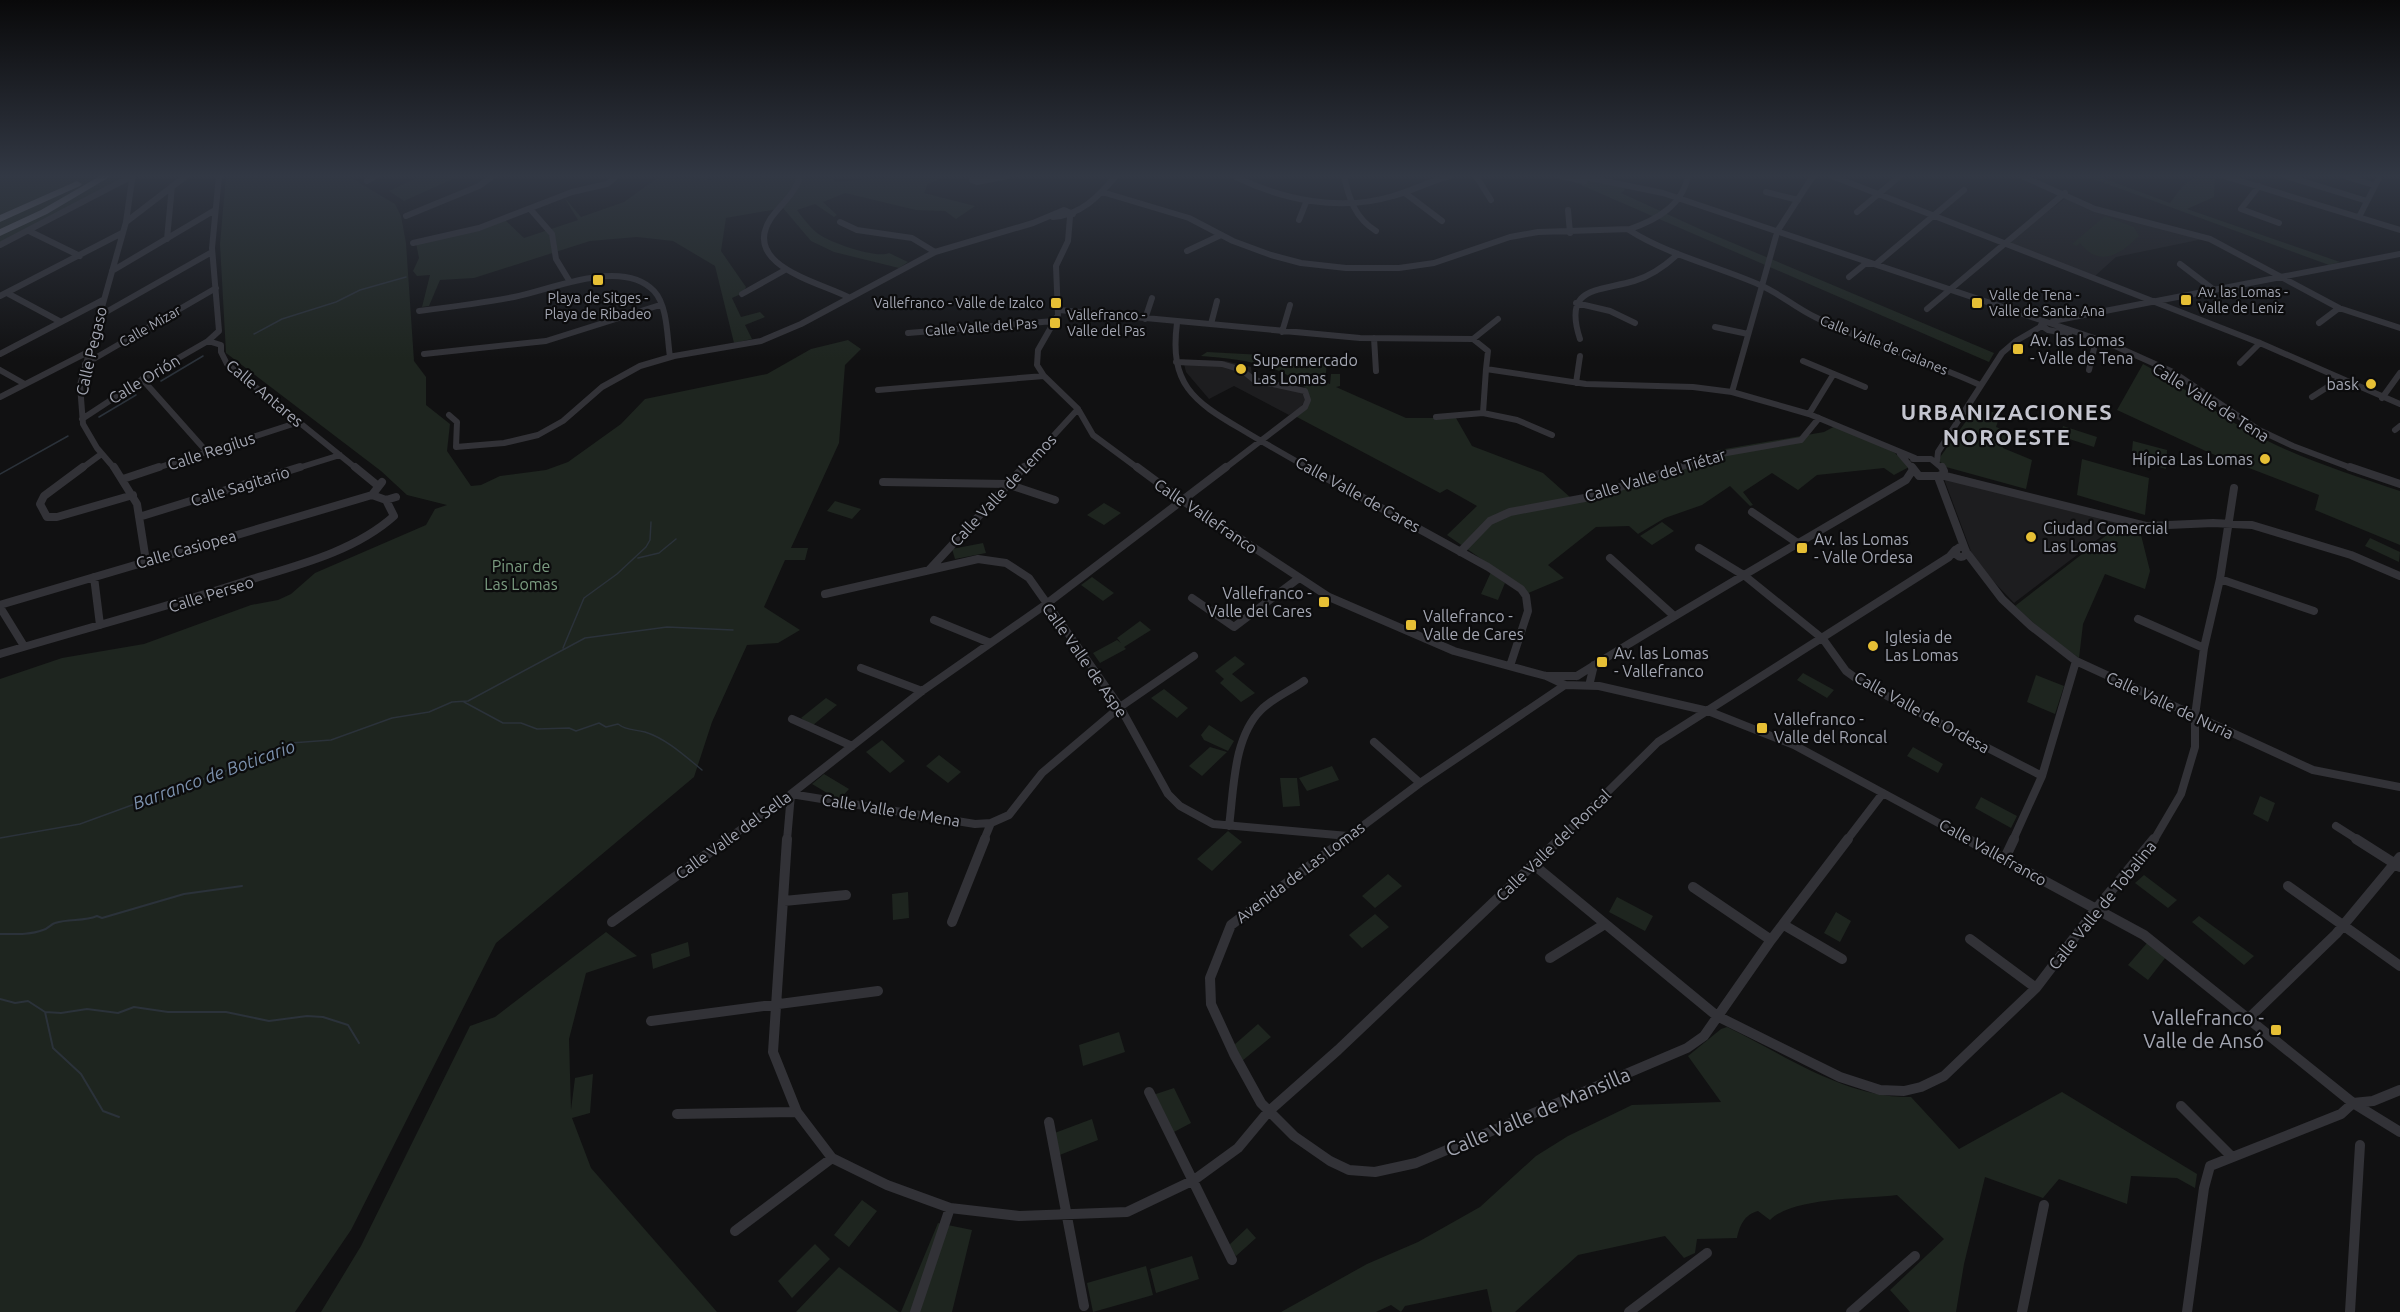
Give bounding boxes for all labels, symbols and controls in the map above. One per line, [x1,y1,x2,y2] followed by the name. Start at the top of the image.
[591,273,605,287] marker: Playa de Sitges - Playa de Ribadeo
[2198,284,2288,316] place label: Av. las Lomas - Valle de Leniz
[1989,287,2105,319] place label: Valle de Tena - Valle de Santa Ana
[544,290,652,322] place label: Playa de Sitges - Playa de Ribadeo
[2179,293,2193,307] marker: Av. las Lomas - Valle de Leniz
[873,295,1044,311] place label: Vallefranco - Valle de Izalco
[1049,296,1063,310] marker: Vallefranco - Valle de Izalco
[1970,296,1984,310] marker: Valle de Tena - Valle de Santa Ana
[116,302,184,350] street label: Calle Mizar
[72,305,110,397] street label: Calle Pegaso
[1067,307,1146,339] place label: Vallefranco - Valle del Pas
[1818,312,1950,378] street label: Calle Valle de Galanes
[924,315,1038,339] street label: Calle Valle del Pas
[1048,316,1062,330] marker: Vallefranco - Valle del Pas
[2030,331,2133,367] place label: Av. las Lomas - Valle de Tena
[2011,342,2025,356] marker: Av. las Lomas - Valle de Tena
[105,351,183,407] street label: Calle Orión
[1253,351,1358,387] place label: Supermercado Las Lomas
[223,356,307,430] street label: Calle Antares
[2149,359,2273,445] street label: Calle Valle de Tena
[1234,362,1248,376] marker: Supermercado Las Lomas
[2326,375,2359,393] place label: bask
[2364,377,2378,391] marker: bask
[1901,399,2113,449] district label: URBANIZACIONES NOROESTE
[165,428,257,474] street label: Calle Regilus
[946,430,1060,550] street label: Calle Valle de Lemos
[1582,445,1728,505] street label: Calle Valle del Tiétar
[2132,450,2253,468] place label: Hípica Las Lomas
[1293,452,1423,536] street label: Calle Valle de Cares
[2258,452,2272,466] marker: Hípica Las Lomas
[188,462,292,510] street label: Calle Sagitario
[1151,475,1261,557] street label: Calle Vallefranco
[2043,519,2168,555] place label: Ciudad Comercial Las Lomas
[134,526,238,572] street label: Calle Casiopea
[1814,530,1913,566] place label: Av. las Lomas - Valle Ordesa
[2024,530,2038,544] marker: Ciudad Comercial Las Lomas
[1795,541,1809,555] marker: Av. las Lomas - Valle Ordesa
[484,557,558,593] park label: Pinar de Las Lomas
[166,572,256,616] street label: Calle Perseo
[1207,584,1312,620] place label: Vallefranco - Valle del Cares
[1317,595,1331,609] marker: Vallefranco - Valle del Cares
[1039,599,1131,721] street label: Calle Valle de Aspe
[1423,607,1524,643] place label: Vallefranco - Valle de Cares
[1404,618,1418,632] marker: Vallefranco - Valle de Cares
[1885,628,1959,664] place label: Iglesia de Las Lomas
[1866,639,1880,653] marker: Iglesia de Las Lomas
[1614,644,1709,680] place label: Av. las Lomas - Vallefranco
[1595,655,1609,669] marker: Av. las Lomas - Vallefranco
[1851,667,1993,757] street label: Calle Valle de Ordesa
[2103,668,2237,742] street label: Calle Valle de Nuria
[1774,710,1887,746] place label: Vallefranco - Valle del Roncal
[1755,721,1769,735] marker: Vallefranco - Valle del Roncal
[130,735,298,813] water label: Barranco de Boticario
[1492,786,1614,904] street label: Calle Valle del Roncal
[672,787,794,883] street label: Calle Valle del Sella
[821,790,961,830] street label: Calle Valle de Mena
[1936,815,2050,889] street label: Calle Vallefranco
[1232,818,1368,926] street label: Avenida de Las Lomas
[2045,837,2159,973] street label: Calle Valle de Tobalina
[2143,1006,2264,1052] place label: Vallefranco - Valle de Ansó
[2269,1023,2283,1037] marker: Vallefranco - Valle de Ansó
[1442,1062,1633,1161] street label: Calle Valle de Mansilla

